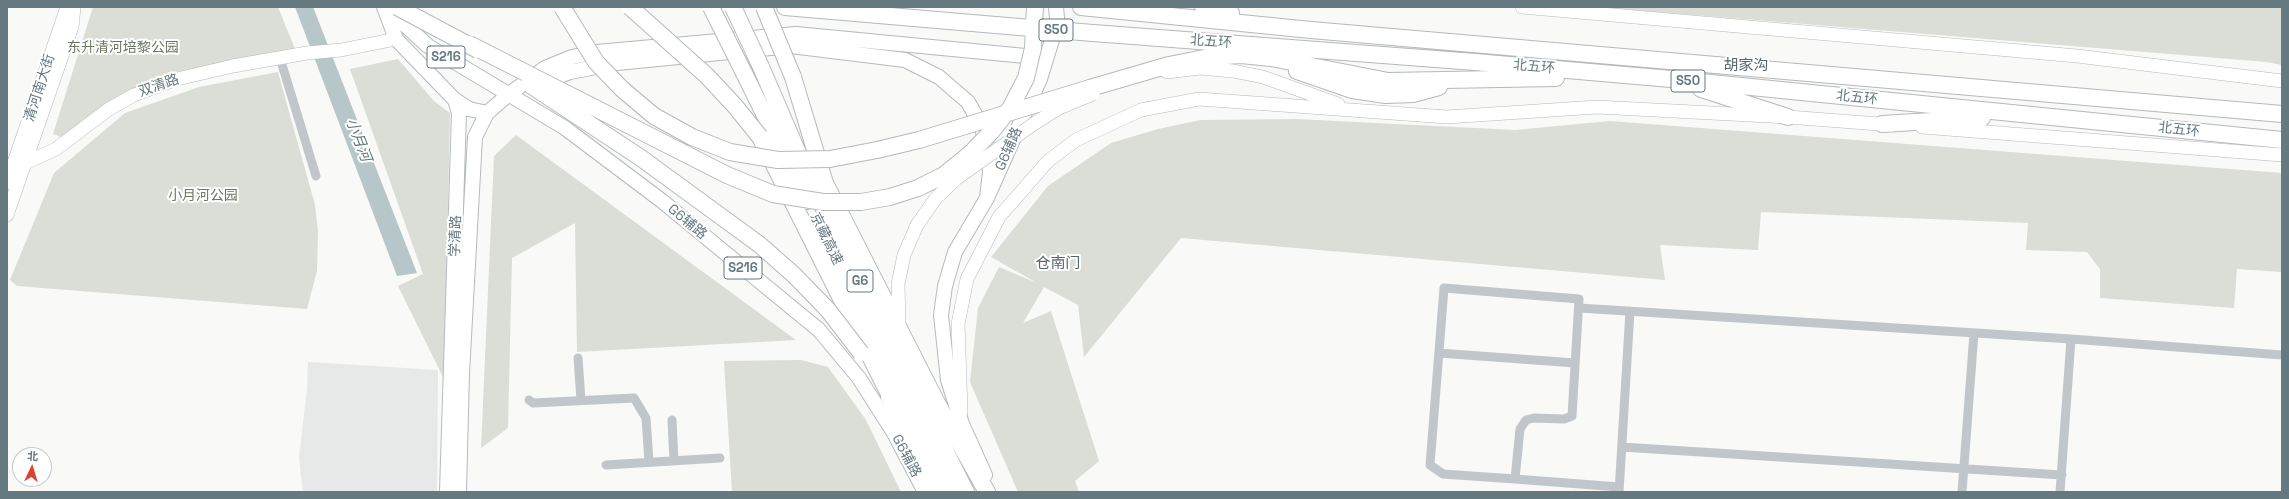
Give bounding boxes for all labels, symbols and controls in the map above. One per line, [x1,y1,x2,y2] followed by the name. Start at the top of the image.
[1039,19,1073,41] road number: S50
[1189,32,1233,52] street label: 北五环
[67,40,179,56] park label: 东升清河培黎公园
[427,46,465,68] road number: S216
[21,52,59,124] street label: 清河南大街
[1512,57,1556,77] street label: 北五环
[1724,57,1768,75] district label: 胡家沟
[1671,70,1705,92] road number: S50
[136,71,182,101] street label: 双清路
[1835,87,1879,109] street label: 北五环
[342,116,374,164] water label: 小月河
[2157,119,2201,141] street label: 北五环
[992,125,1026,173] street label: G6辅路
[168,188,238,204] park label: 小月河公园
[664,201,710,243] street label: G6辅路
[806,210,846,268] street label: 京藏高速
[447,215,465,257] street label: 学清路
[1036,255,1080,273] district label: 仓南门
[724,257,762,279] road number: S216
[847,270,873,292] road number: G6
[888,432,924,480] street label: G6辅路
[12,447,52,487] north arrow
[27,449,39,463] text: 北

